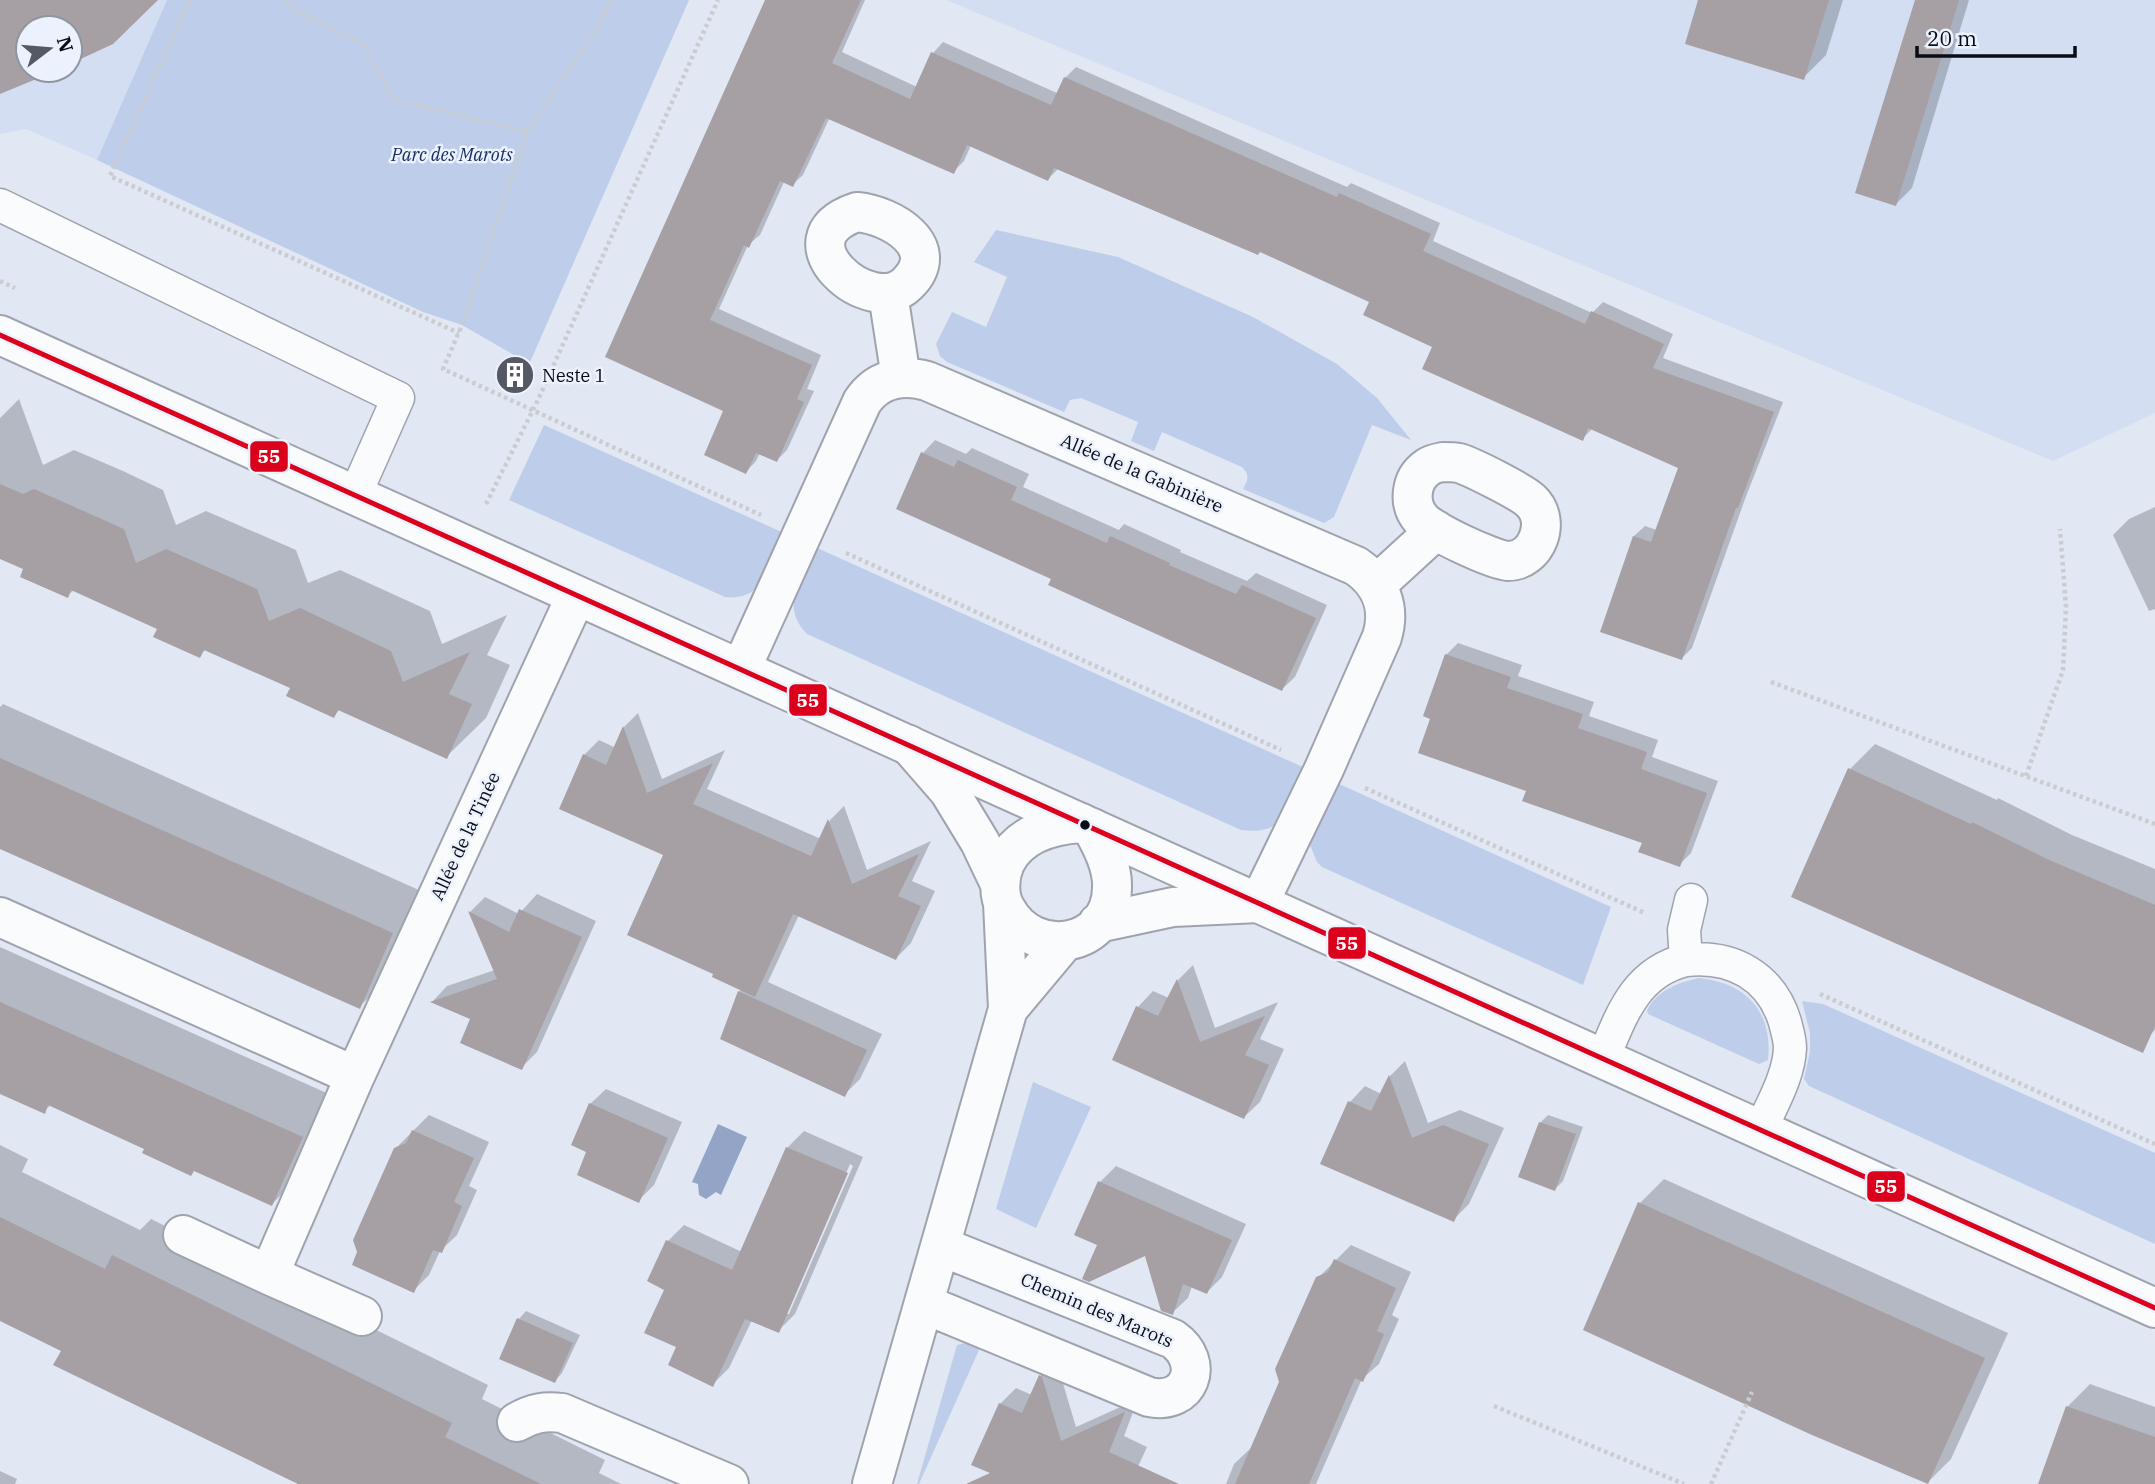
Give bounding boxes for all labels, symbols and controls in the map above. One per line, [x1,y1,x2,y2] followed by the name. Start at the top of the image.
[14,14,84,84] north arrow
[1917,14,2074,58] scale bar
[1927,24,1977,52] text: 20 m
[52,34,79,55] text: N
[390,143,513,166] park label: Parc des Marots
[494,354,536,396] building icon: Neste 1
[542,364,605,387] place label: Neste 1
[1057,428,1227,518] street label: Allée de la Gabinière
[249,440,289,473] line badge: 55
[258,444,280,468] text: 55
[788,683,828,717] line badge: 55
[797,688,819,712] text: 55
[425,768,505,904] street label: Allée de la Tinée
[1078,818,1092,832] unlabelled marker
[1327,926,1367,960] line badge: 55
[1336,931,1358,955] text: 55
[1866,1170,1906,1203] line badge: 55
[1875,1174,1897,1198] text: 55
[1017,1267,1177,1353] street label: Chemin des Marots

